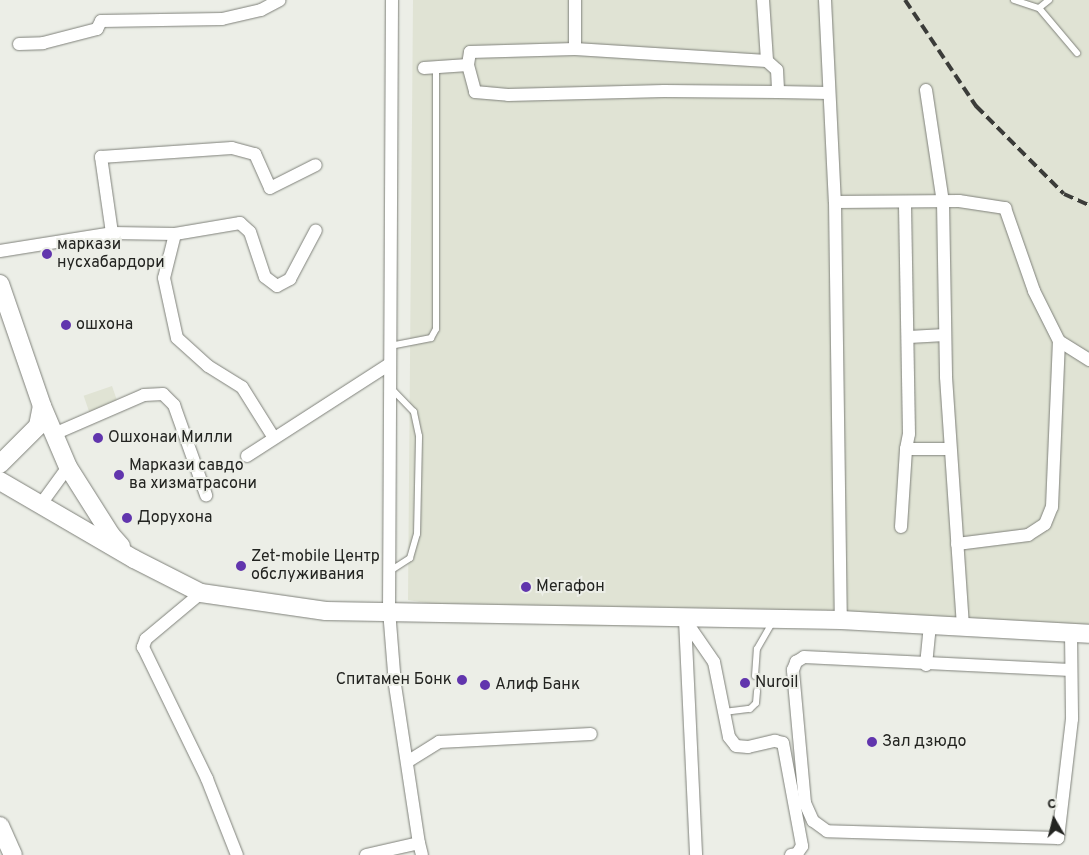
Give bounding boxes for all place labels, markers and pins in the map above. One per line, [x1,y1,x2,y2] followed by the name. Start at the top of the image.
[57,235,165,273] place label: маркази нусхабардори
[41,248,53,260] marker: маркази нусхабардори
[76,315,133,335] place label: ошхона
[60,319,72,331] marker: ошхона
[108,428,233,448] place label: Ошхонаи Милли
[92,432,104,444] marker: Ошхонаи Милли
[129,456,257,494] place label: Маркази савдо ва хизматрасони
[113,469,125,481] marker: Маркази савдо ва хизматрасони
[137,508,212,528] place label: Дорухона
[121,512,133,524] marker: Дорухона
[251,547,380,585] place label: Zet-mobile Центр обслуживания
[235,560,247,572] marker: Zet-mobile Центр обслуживания
[536,577,605,597] place label: Мегафон
[520,581,532,593] marker: Мегафон
[336,670,452,690] place label: Спитамен Бонк
[755,673,798,693] place label: Nuroil
[456,674,468,686] marker: Спитамен Бонк
[495,675,580,695] place label: Алиф Банк
[739,677,751,689] marker: Nuroil
[479,679,491,691] marker: Алиф Банк
[882,732,967,752] place label: Зал дзюдо
[866,736,878,748] marker: Зал дзюдо

